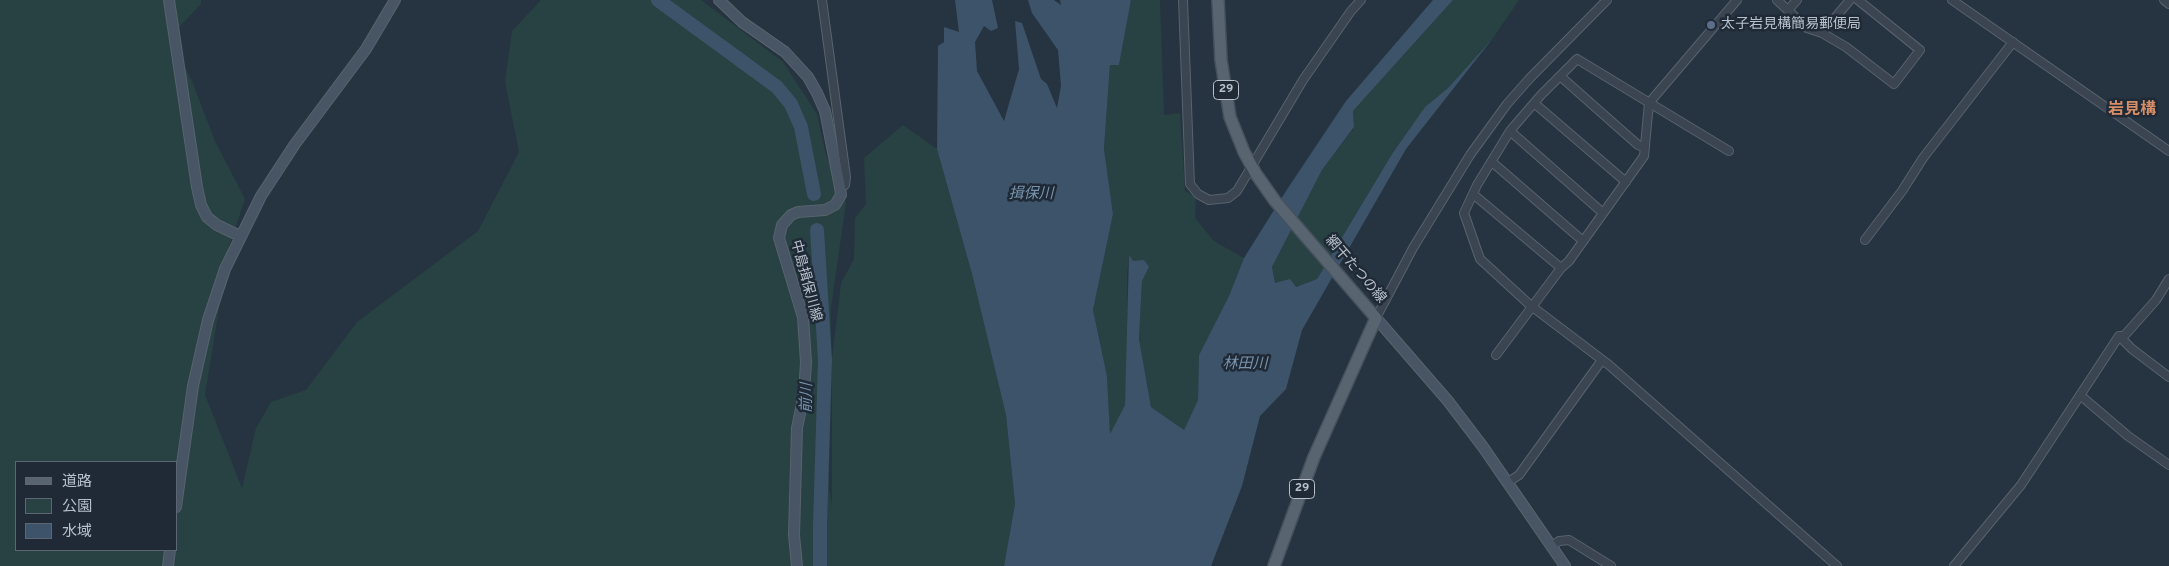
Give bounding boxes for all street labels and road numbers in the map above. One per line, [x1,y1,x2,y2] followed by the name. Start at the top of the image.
[1214,80,1238,100] road number: 29
[1321,233,1389,307] street label: 網干たつの線
[786,238,824,324] street label: 中島揖保川線
[1290,479,1314,498] road number: 29

